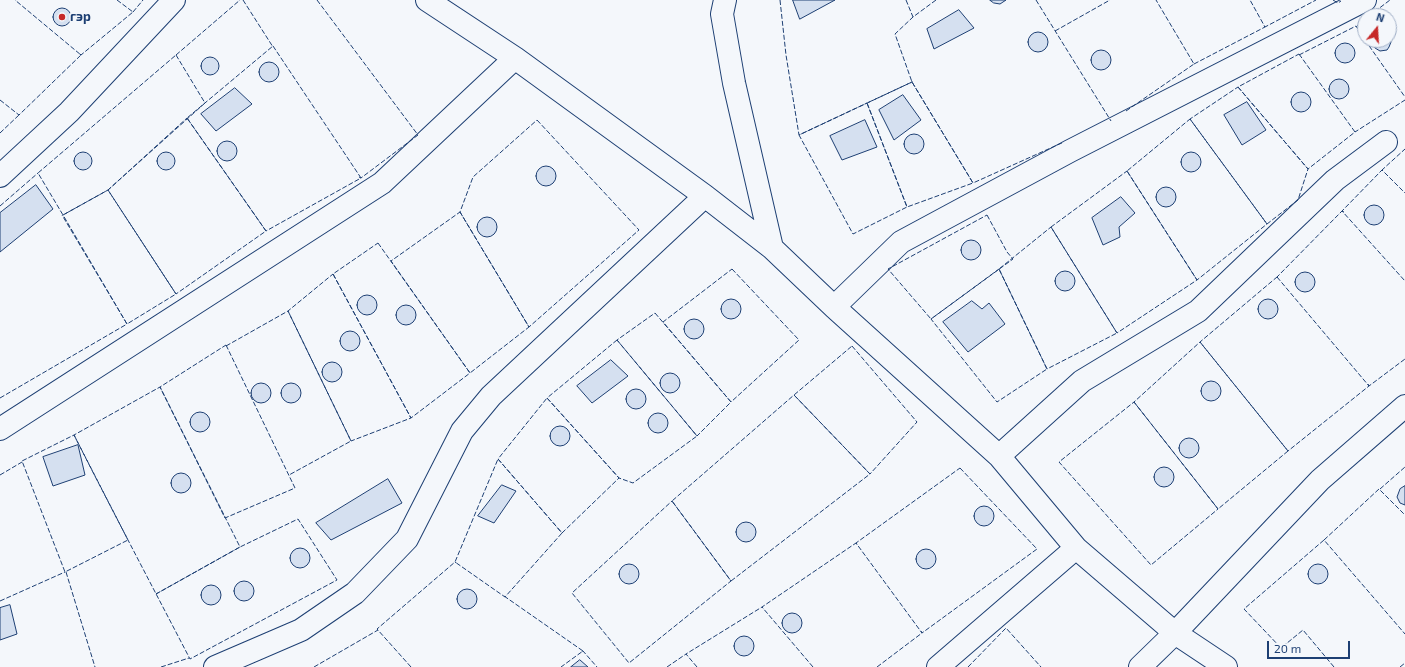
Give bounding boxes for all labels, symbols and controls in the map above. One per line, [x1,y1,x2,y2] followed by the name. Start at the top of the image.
[1357,8,1397,48] north arrow
[70,9,91,25] place label: гэр
[1375,10,1386,24] text: N
[57,12,67,22] marker: гэр
[1269,633,1352,659] scale bar
[1274,641,1301,655] text: 20 m

